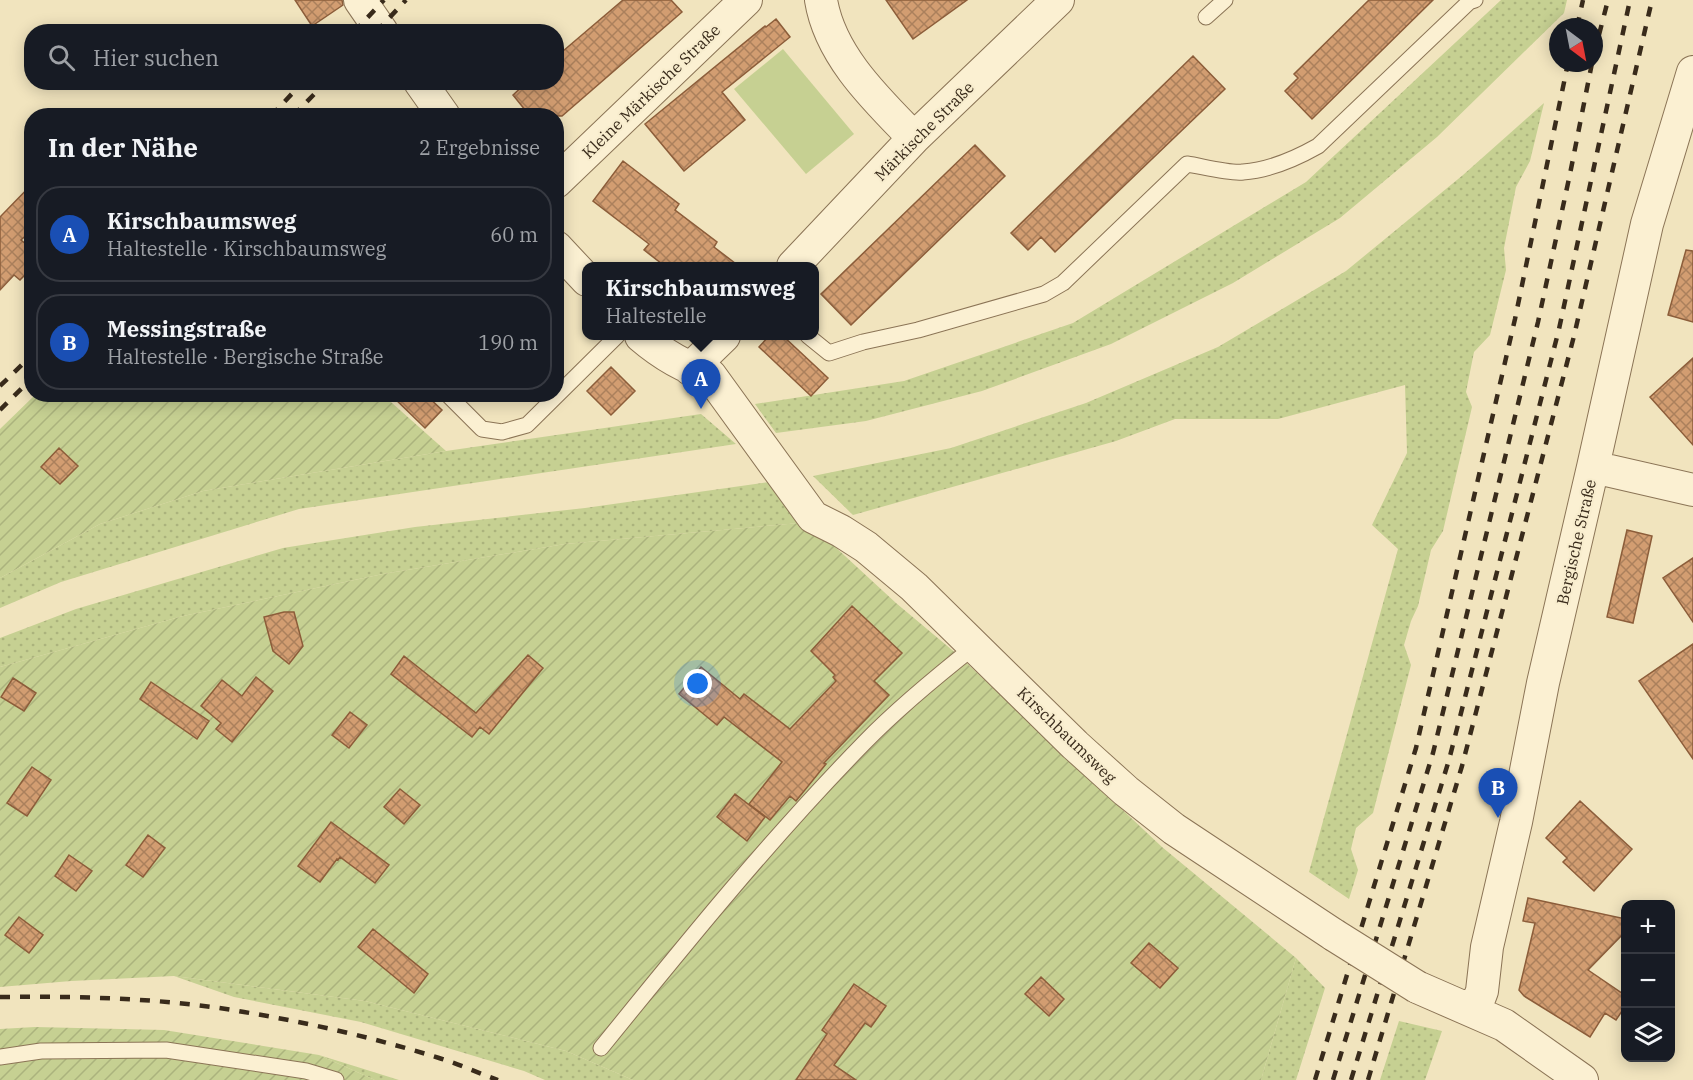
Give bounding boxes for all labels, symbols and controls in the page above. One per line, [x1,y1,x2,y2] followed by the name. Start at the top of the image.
[1549,18,1603,72] north arrow
[578,20,724,162] street label: Kleine Märkische Straße
[24,24,564,90] search box
[45,41,78,74] icon: search
[93,43,219,72] text: Hier suchen
[870,77,978,185] street label: Märkische Straße
[48,130,198,164] text: In der Nähe
[419,134,540,161] text: 2 Ergebnisse
[107,206,296,235] text: Kirschbaumsweg
[63,221,76,248] text: A
[490,221,538,248] text: 60 m
[107,235,386,262] text: Haltestelle · Kirschbaumsweg
[582,262,819,340] popup
[606,273,795,302] text: Kirschbaumsweg
[606,302,706,329] text: Haltestelle
[107,314,267,343] text: Messingstraße
[62,329,77,356] text: B
[478,329,538,356] text: 190 m
[107,343,384,370] text: Haltestelle · Bergische Straße
[682,360,720,409] pin: A
[1552,477,1600,607] street label: Bergische Straße
[683,669,712,698] your location
[1013,683,1121,788] street label: Kirschbaumsweg
[1478,768,1518,818] pin: B
[1621,900,1675,1062] map controls
[1621,900,1675,954] button: +
[1621,954,1675,1008] button: −
[1621,1008,1675,1062] button: layers

